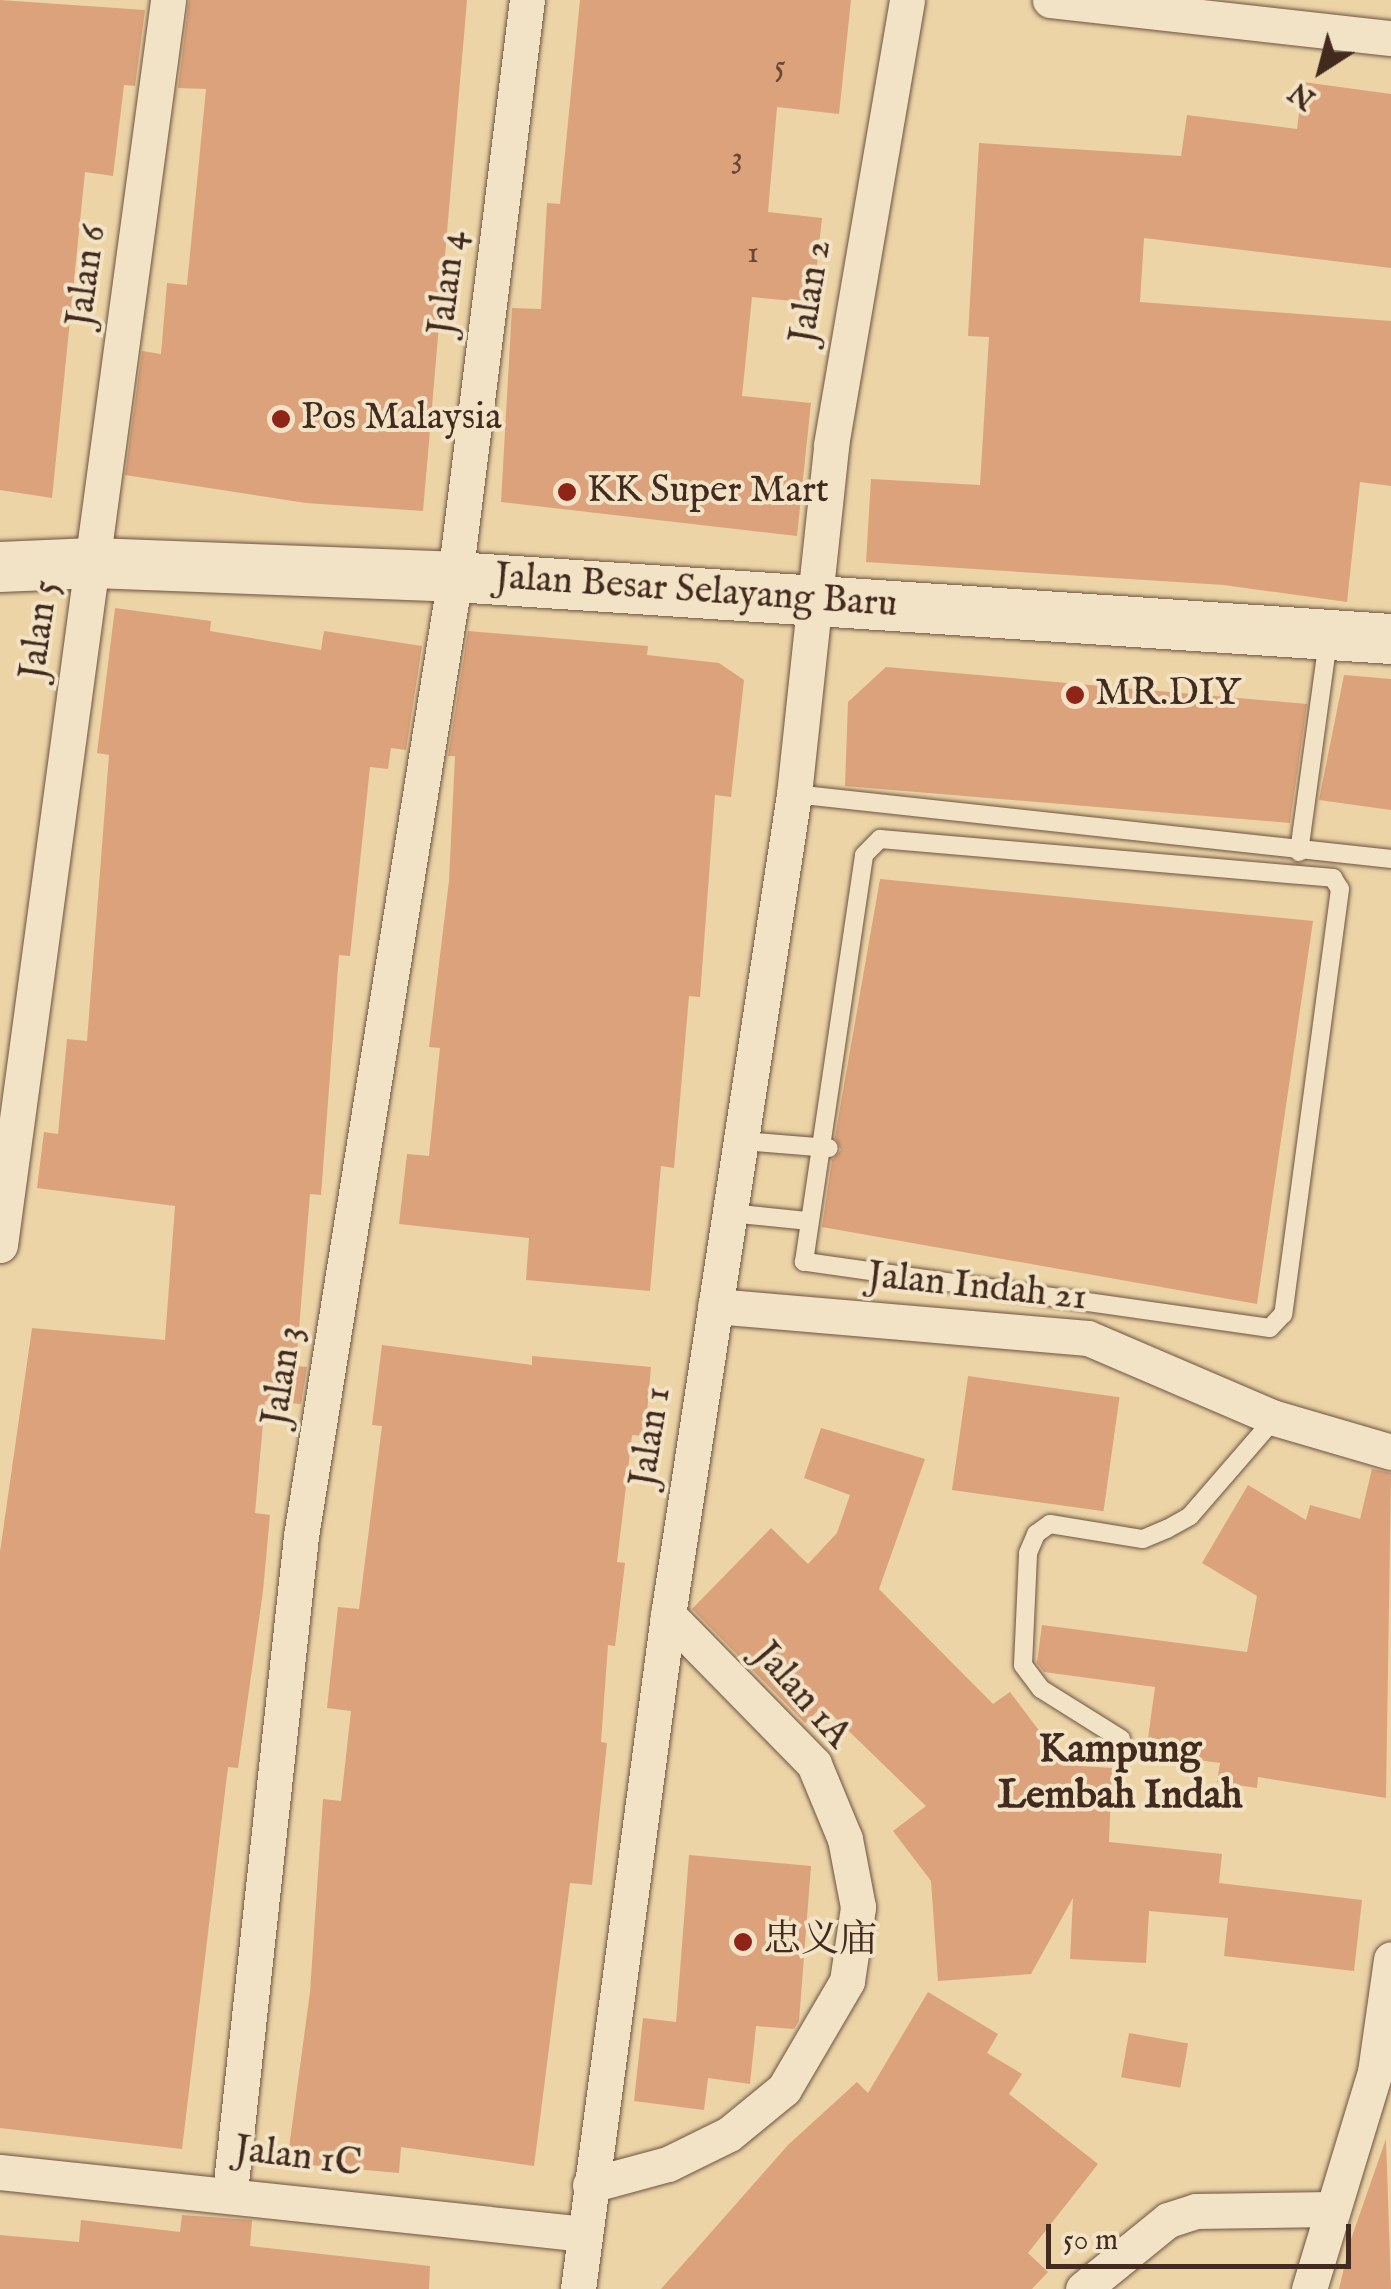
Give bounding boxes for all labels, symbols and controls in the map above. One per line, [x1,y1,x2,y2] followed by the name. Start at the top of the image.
[1271,20,1371,120] north arrow
[774,48,786,86] house number: 5
[1283,73,1323,116] text: N
[731,140,743,178] house number: 3
[58,222,118,330] street label: Jalan 6
[420,228,478,338] street label: Jalan 4
[747,235,759,273] house number: 1
[781,237,843,347] street label: Jalan 2
[301,396,502,442] place label: Pos Malaysia
[270,408,292,430] marker: Pos Malaysia
[587,469,829,515] place label: KK Super Mart
[556,481,578,503] marker: KK Super Mart
[493,555,899,629] street label: Jalan Besar Selayang Baru
[11,577,71,683] street label: Jalan 5
[1095,672,1240,718] place label: MR.DIY
[1064,684,1086,706] marker: MR.DIY
[865,1254,1089,1322] street label: Jalan Indah 21
[254,1323,314,1429] street label: Jalan 3
[622,1384,682,1490] street label: Jalan 1
[742,1633,860,1759] street label: Jalan 1A
[998,1727,1242,1821] district label: Kampung Lembah Indah
[763,1919,877,1965] place label: 忠义庙
[732,1931,754,1953] marker: 忠义庙
[232,2128,364,2188] street label: Jalan 1C
[1051,2204,1356,2266] scale bar
[1063,2222,1118,2260] text: 50 m

